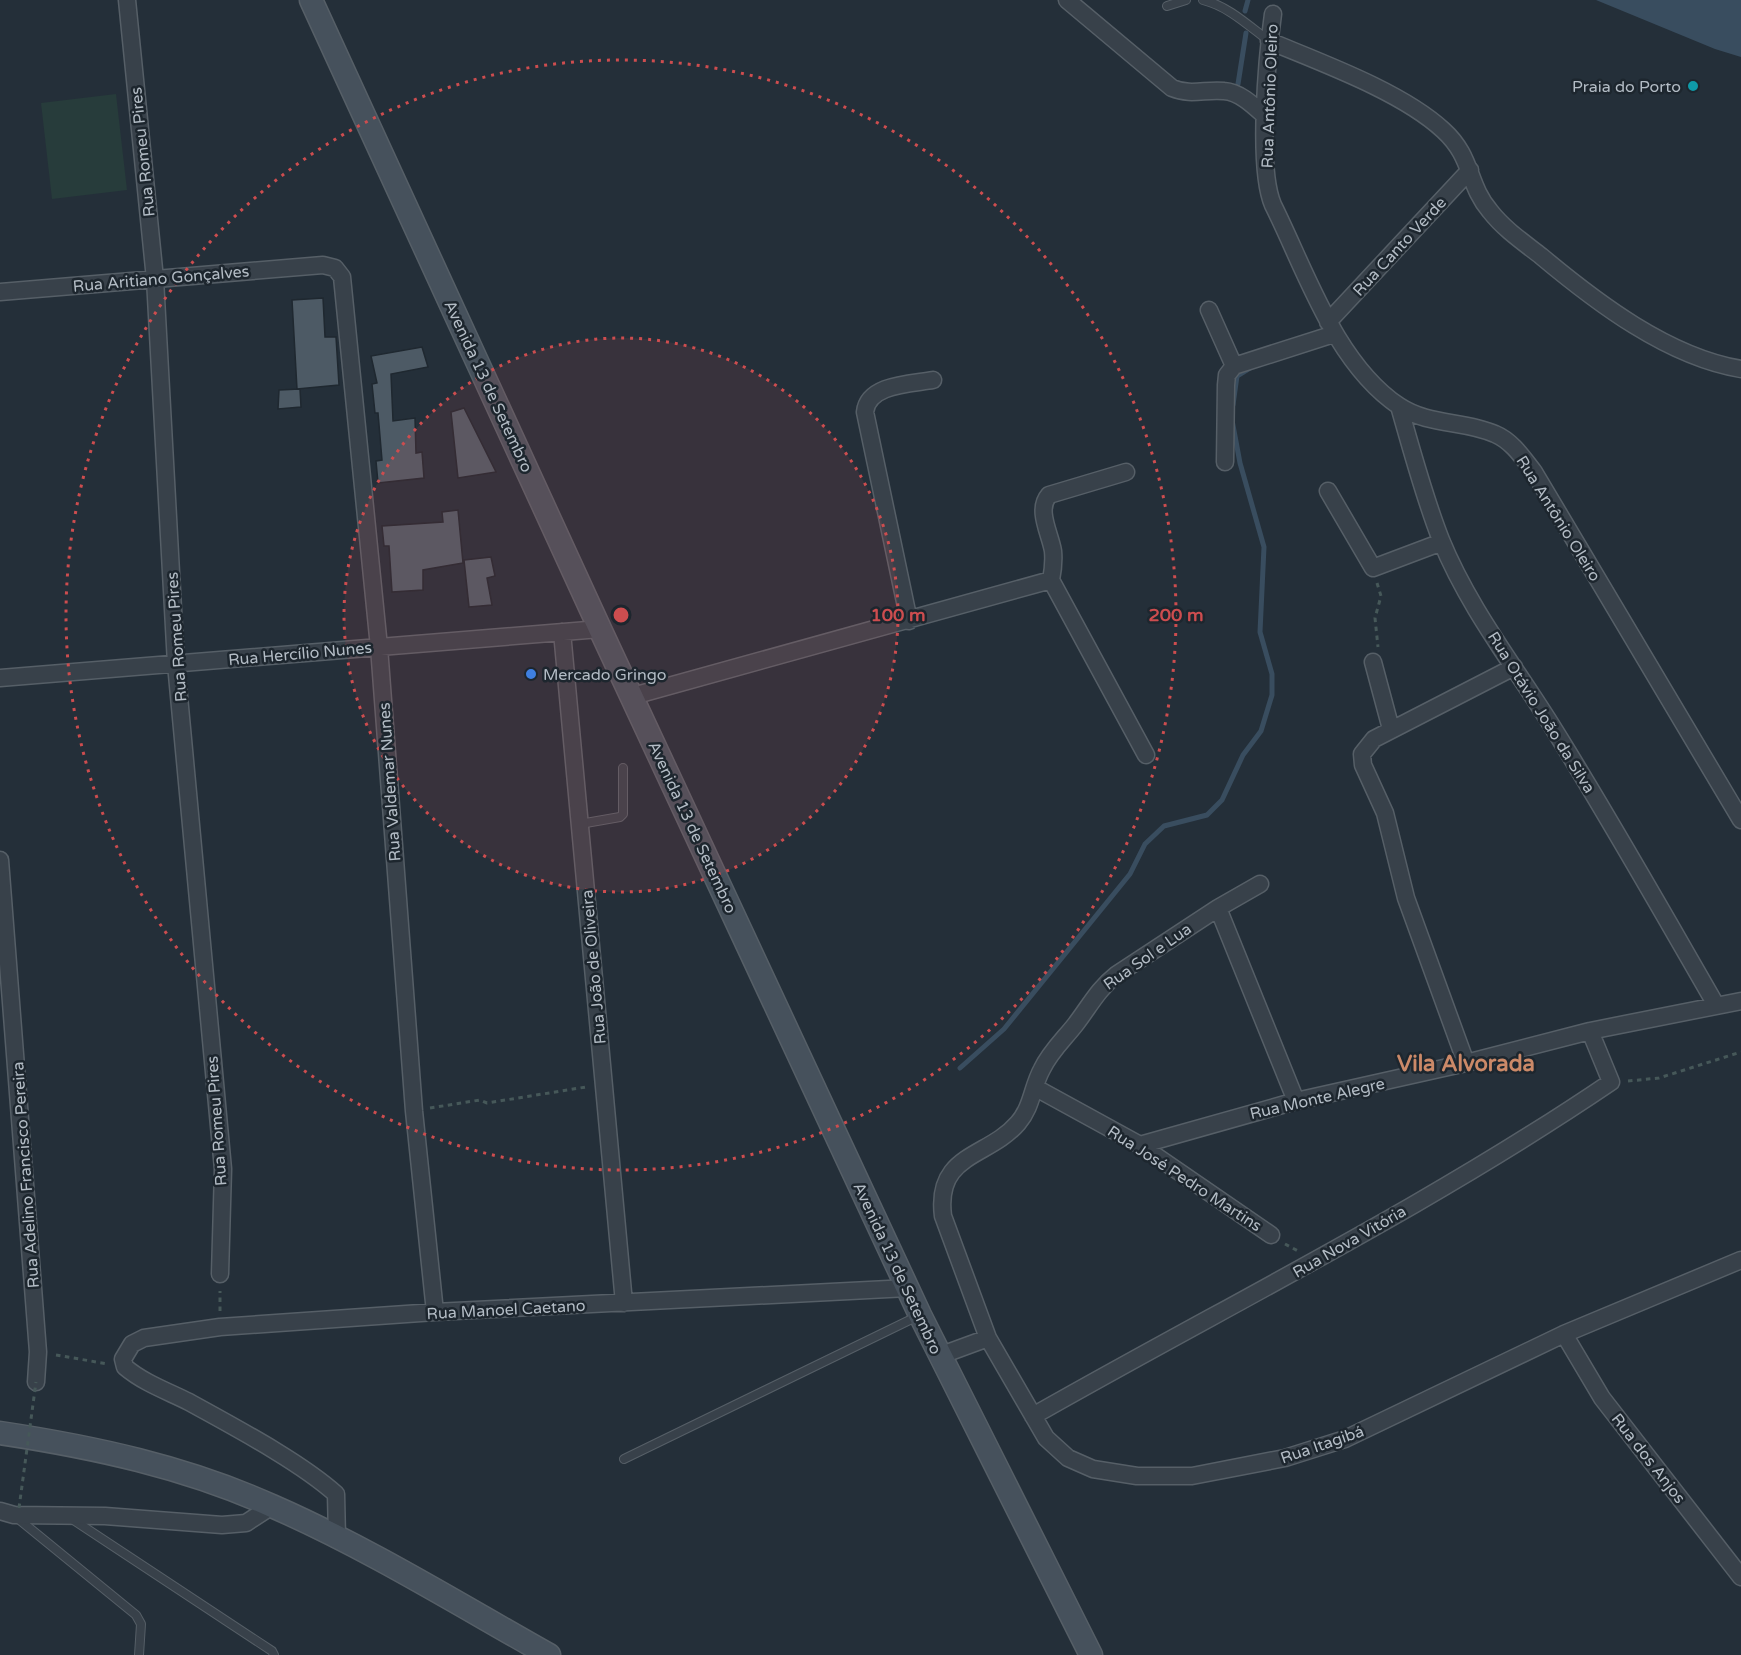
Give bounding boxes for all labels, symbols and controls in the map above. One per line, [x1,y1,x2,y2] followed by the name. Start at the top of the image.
[1257,23,1283,169] street label: Rua Antônio Oleiro
[1572,77,1681,97] place label: Praia do Porto
[1686,79,1700,93] marker: Praia do Porto
[126,86,160,218] street label: Rua Romeu Pires
[1349,193,1451,300] street label: Rua Canto Verde
[72,261,250,297] street label: Rua Aritiano Gonçalves
[439,297,537,476] street label: Avenida 13 de Setembro
[1511,452,1605,585] street label: Rua Antônio Oleiro
[162,571,192,703] street label: Rua Romeu Pires
[870,604,926,626] text: 100 m
[1148,604,1204,626] text: 200 m
[611,605,631,625] centre of rings
[1483,628,1599,797] street label: Rua Otávio João da Silva
[227,638,373,670] street label: Rua Hercílio Nunes
[543,665,666,685] place label: Mercado Gringo
[524,667,538,681] marker: Mercado Gringo
[374,702,406,862] street label: Rua Valdemar Nunes
[643,738,741,917] street label: Avenida 13 de Setembro
[577,889,611,1045] street label: Rua João de Oliveira
[1100,919,1196,995] street label: Rua Sol e Lua
[1397,1051,1535,1077] district label: Vila Alvorada
[202,1055,232,1187] street label: Rua Romeu Pires
[8,1061,44,1289] street label: Rua Adelino Francisco Pereira
[1248,1074,1387,1124] street label: Rua Monte Alegre
[1104,1121,1265,1236] street label: Rua José Pedro Martins
[848,1179,946,1358] street label: Avenida 13 de Setembro
[1289,1201,1410,1282] street label: Rua Nova Vitória
[426,1296,586,1324] street label: Rua Manoel Caetano
[1607,1410,1690,1508] street label: Rua dos Anjos
[1278,1421,1367,1469] street label: Rua Itagibá

